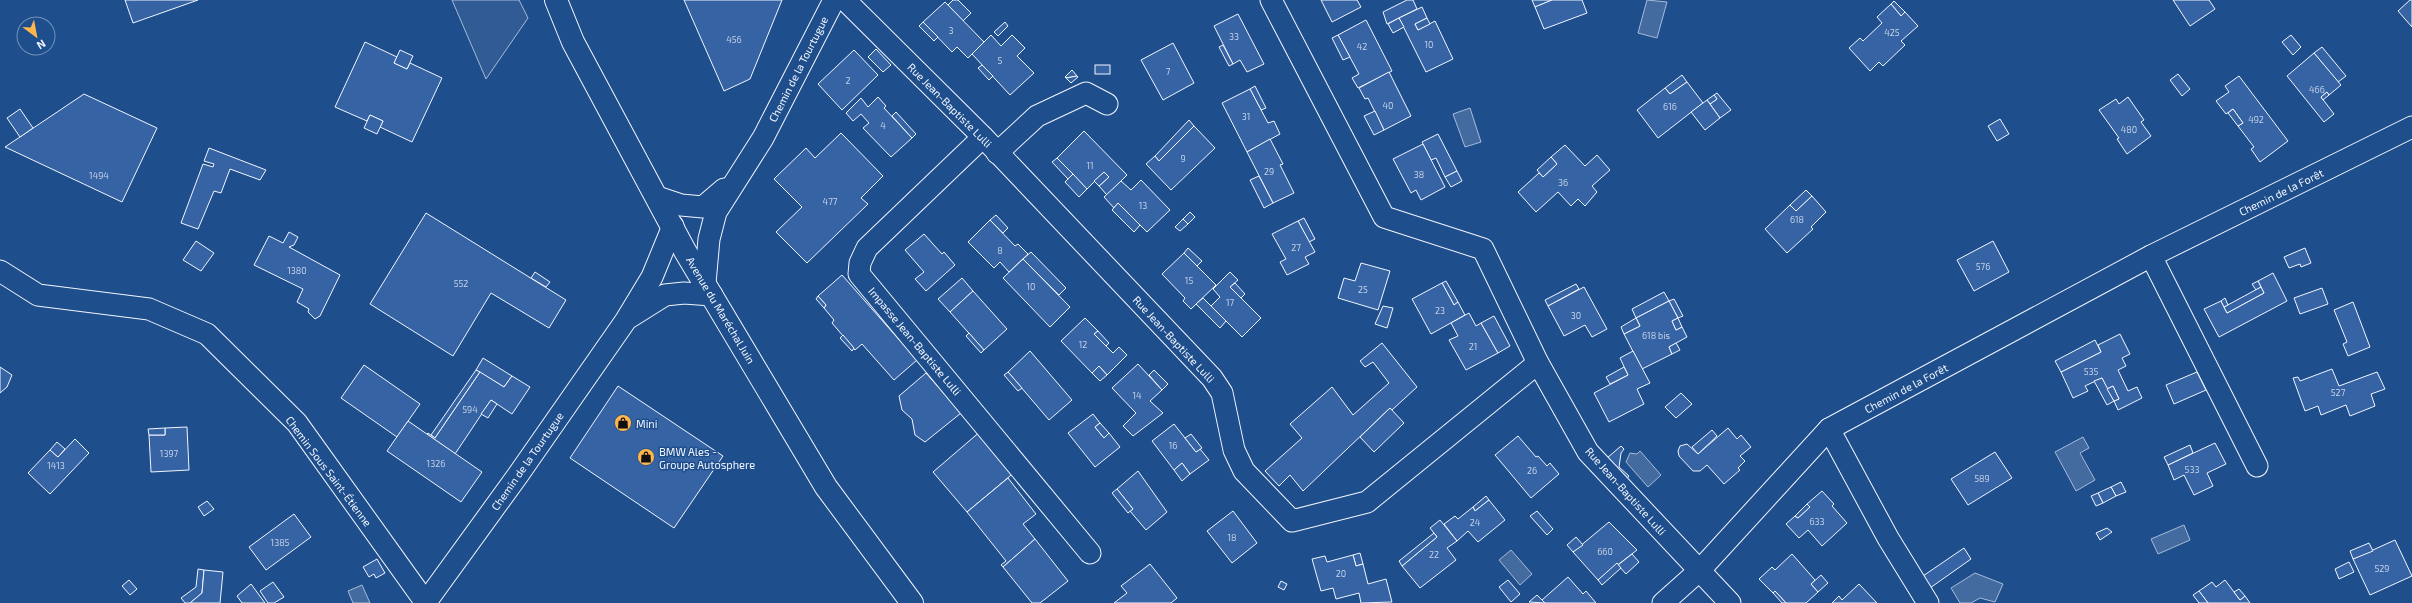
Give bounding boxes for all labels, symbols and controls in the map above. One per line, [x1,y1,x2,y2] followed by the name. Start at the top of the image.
[766,14,830,124] street label: Chemin de la Tourtugue
[16,16,56,56] north arrow
[948,25,954,36] house number: 3
[1884,27,1900,38] house number: 425
[1229,31,1239,42] house number: 33
[726,34,742,45] house number: 456
[35,37,48,53] text: N
[1424,39,1434,50] house number: 10
[1357,41,1367,52] house number: 42
[998,55,1003,66] house number: 5
[905,60,995,150] street label: Rue Jean-Baptiste Lulli
[1166,66,1171,77] house number: 7
[845,75,851,86] house number: 2
[2309,84,2325,95] house number: 466
[1383,100,1393,111] house number: 40
[1663,101,1677,112] house number: 616
[1242,111,1250,122] house number: 31
[2248,114,2264,125] house number: 492
[880,120,886,131] house number: 4
[2121,124,2137,135] house number: 480
[1180,153,1186,164] house number: 9
[1086,160,1094,171] house number: 11
[1264,166,1274,177] house number: 29
[2237,166,2325,218] street label: Chemin de la Forêt
[1414,169,1424,180] house number: 38
[89,170,109,181] house number: 1494
[1558,177,1568,188] house number: 36
[823,196,838,207] house number: 477
[1139,200,1147,211] house number: 13
[1790,214,1804,225] house number: 618
[1291,242,1301,253] house number: 27
[997,245,1003,256] house number: 8
[684,254,758,366] street label: Avenue du Maréchal Juin
[1976,261,1990,272] house number: 576
[287,265,307,276] house number: 1380
[1185,275,1193,286] house number: 15
[454,278,468,289] house number: 552
[1026,281,1036,292] house number: 10
[866,284,964,398] street label: Impasse Jean-Baptiste Lulli
[1358,284,1368,295] house number: 25
[1130,293,1218,385] street label: Rue Jean-Baptiste Lulli
[1226,297,1234,308] house number: 17
[1435,305,1445,316] house number: 23
[1571,310,1581,321] house number: 30
[1642,330,1670,341] house number: 618 bis
[1079,339,1087,350] house number: 12
[1469,341,1477,352] house number: 21
[1862,361,1950,415] street label: Chemin de la Forêt
[2084,366,2099,377] house number: 535
[2331,387,2346,398] house number: 527
[1132,390,1142,401] house number: 14
[462,404,478,415] house number: 594
[488,409,566,513] street label: Chemin de la Tourtugue
[283,413,375,529] street label: Chemin Sous Saint-Étienne
[613,413,633,433] shop icon: Mini
[636,417,658,430] place label: Mini
[1169,440,1177,451] house number: 16
[1583,444,1669,538] street label: Rue Jean-Baptiste Lulli
[659,445,755,471] place label: BMW Ales - Groupe Autosphere
[636,447,656,467] shop icon: BMW Ales - Groupe Autosphere
[160,448,179,459] house number: 1397
[427,458,445,469] house number: 1326
[47,460,65,471] house number: 1413
[2185,464,2199,475] house number: 533
[1527,465,1537,476] house number: 26
[1974,473,1990,484] house number: 589
[1809,516,1825,527] house number: 633
[1470,517,1481,528] house number: 24
[1227,532,1237,543] house number: 18
[271,537,290,548] house number: 1385
[1597,546,1613,557] house number: 660
[1429,549,1439,560] house number: 22
[2374,563,2390,574] house number: 529
[1336,568,1346,579] house number: 20

